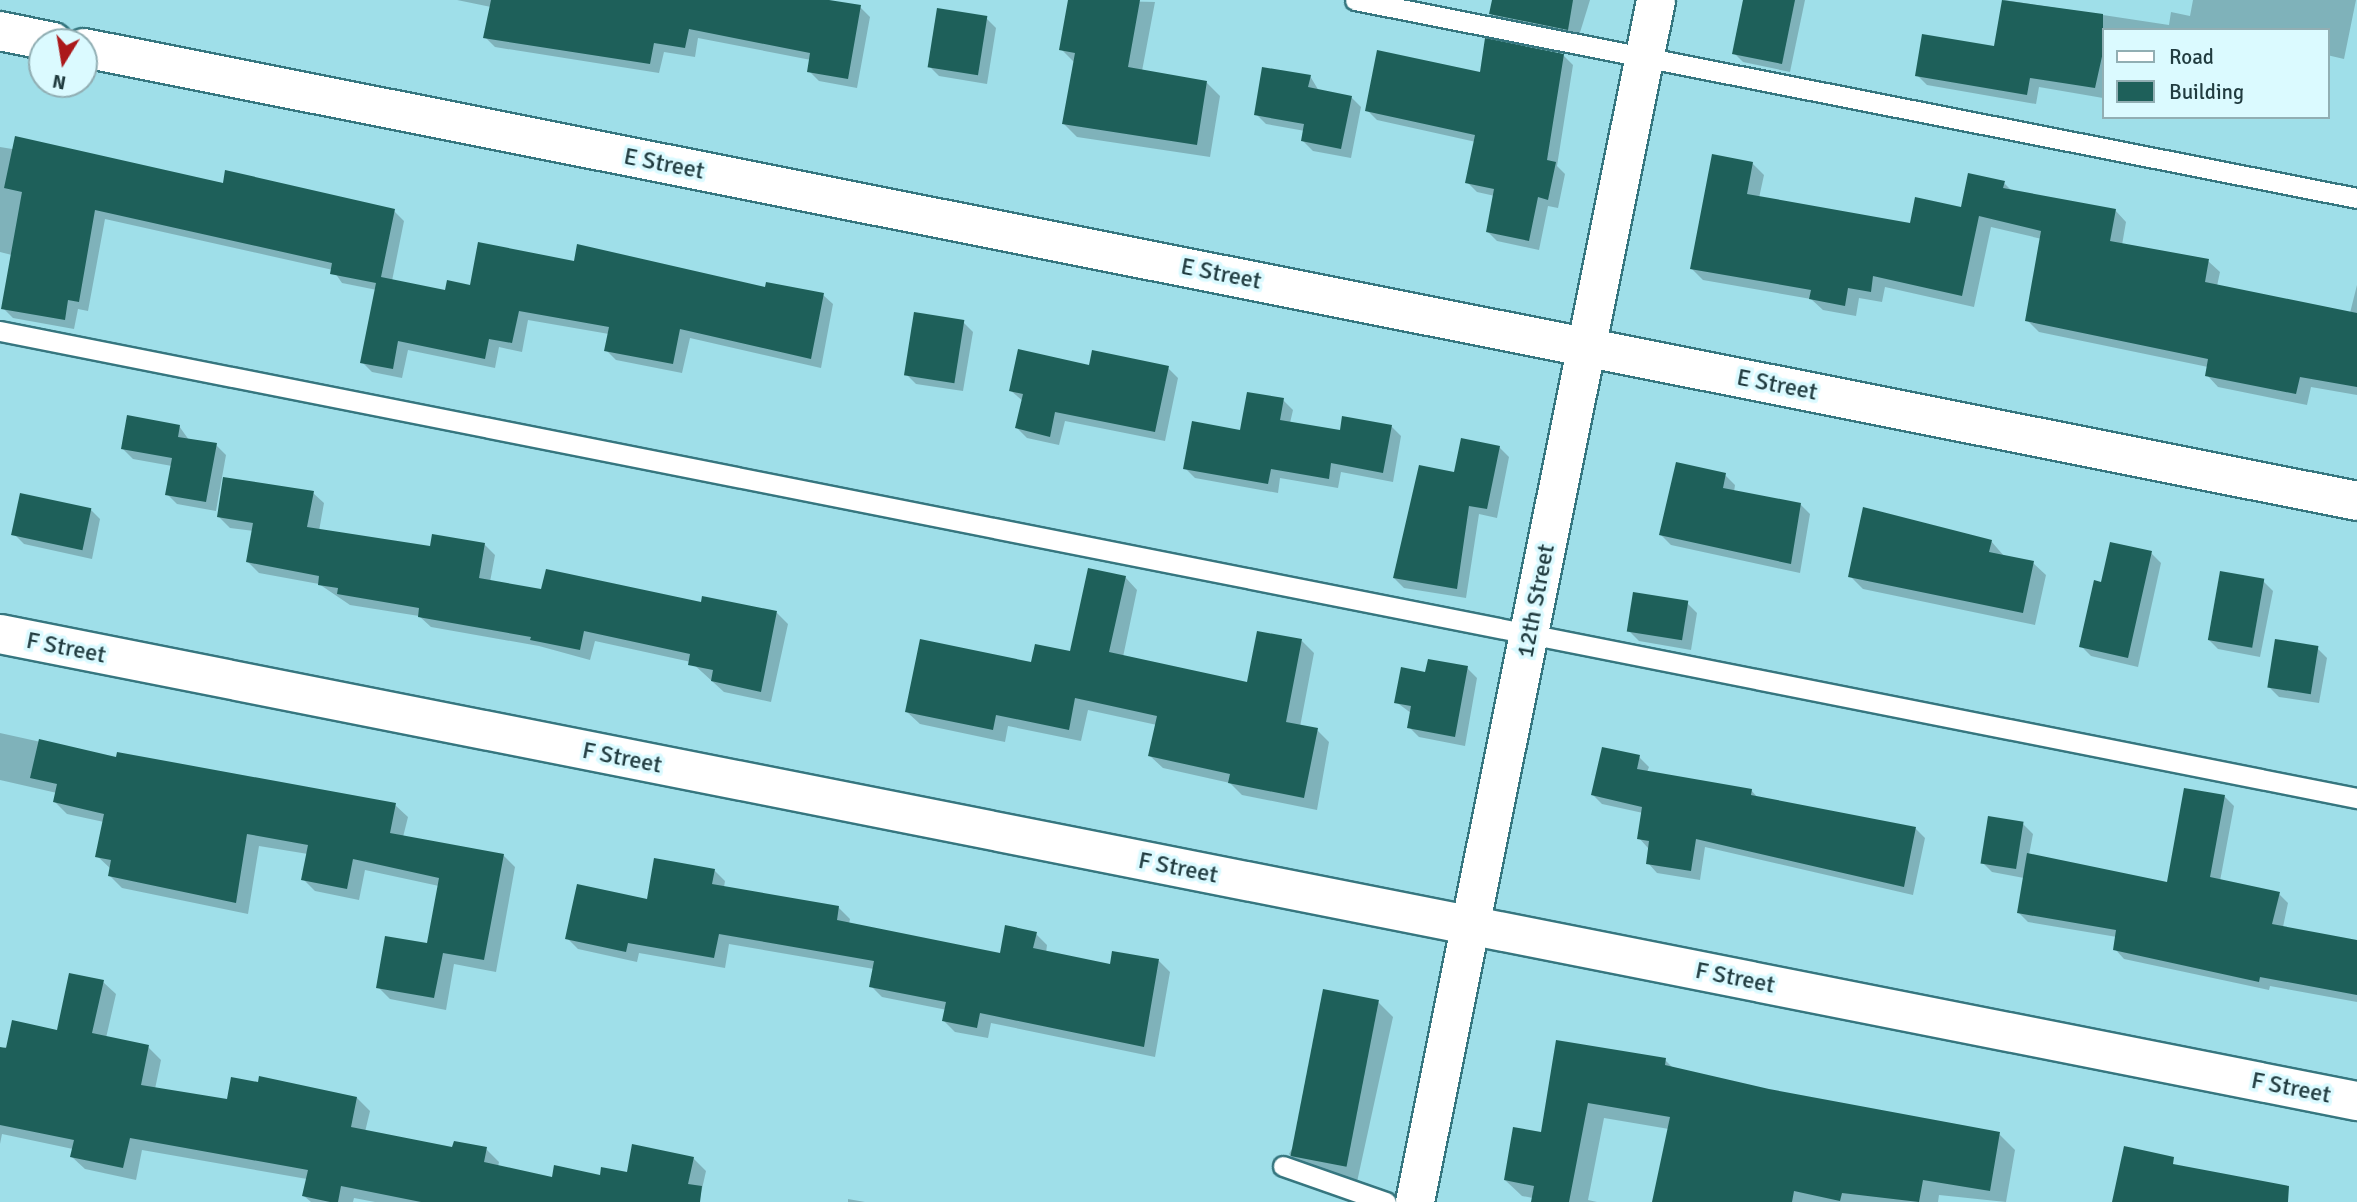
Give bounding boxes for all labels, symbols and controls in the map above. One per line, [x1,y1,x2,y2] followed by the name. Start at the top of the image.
[28,28,98,98] north arrow
[2102,28,2329,119] legend
[2169,44,2214,70] text: Road
[51,69,68,95] text: N
[2169,79,2244,105] text: Building
[621,142,707,186] street label: E Street
[1178,252,1264,296] street label: E Street
[1734,363,1820,407] street label: E Street
[1511,542,1561,660] street label: 12th Street
[24,626,108,670] street label: F Street
[580,736,664,780] street label: F Street
[1136,846,1220,890] street label: F Street
[1693,956,1777,1000] street label: F Street
[2249,1066,2333,1110] street label: F Street

